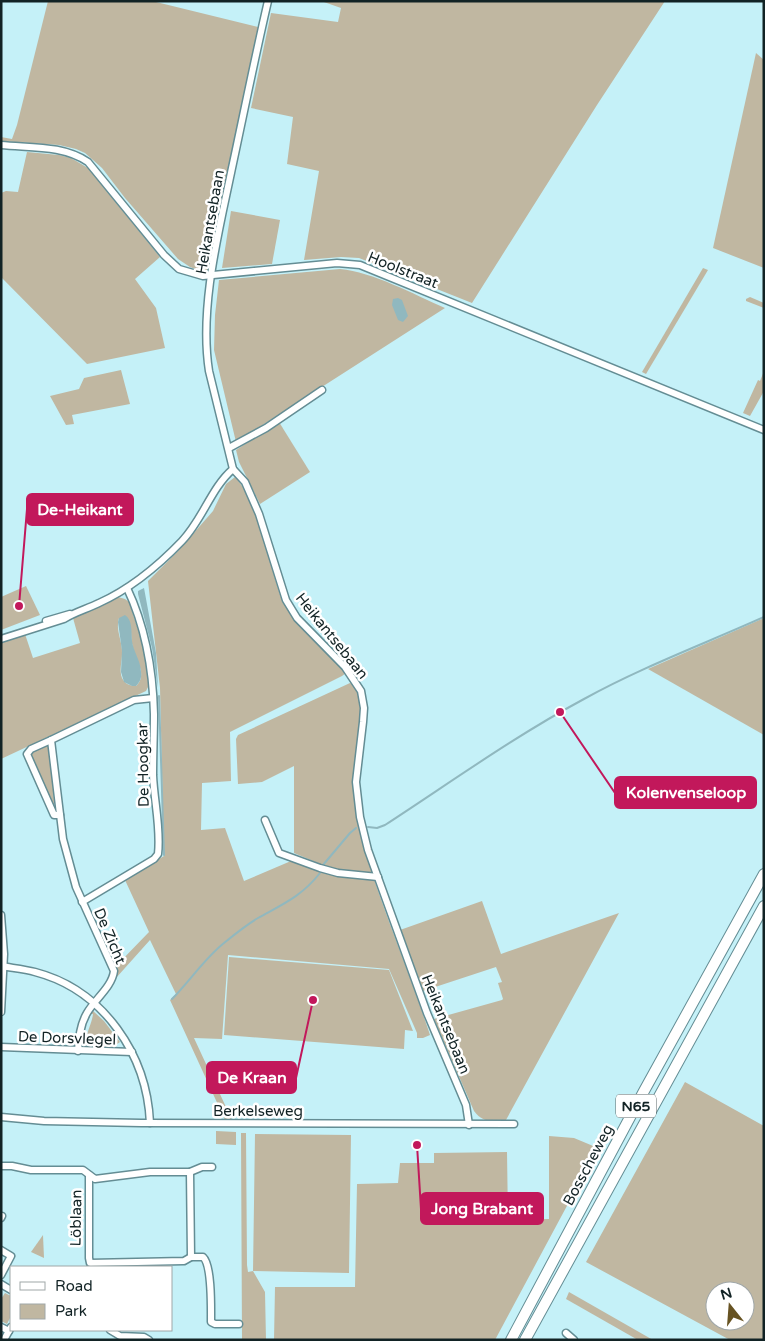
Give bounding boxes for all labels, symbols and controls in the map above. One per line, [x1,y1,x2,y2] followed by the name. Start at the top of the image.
[192,168,228,276] street label: Heikantsebaan
[365,248,441,292] street label: Hoolstraat
[27,494,133,525] callout: De-Heikant
[37,500,124,520] text: De-Heikant
[292,589,372,683] street label: Heikantsebaan
[133,722,153,807] street label: De Hoogkar
[615,777,756,808] callout: Kolenvenseloop
[626,783,746,803] text: Kolenvenseloop
[90,905,130,967] street label: De Zicht
[418,972,474,1076] street label: Heikantsebaan
[18,1027,116,1049] street label: De Dorsvlegel
[207,1062,296,1093] callout: De Kraan
[217,1068,287,1088] text: De Kraan
[616,1094,656,1118] road number: N65
[213,1102,303,1120] street label: Berkelseweg
[559,1121,617,1209] street label: Bosscheweg
[67,1189,85,1247] street label: Löblaan
[421,1193,543,1224] callout: Jong Brabant
[430,1199,534,1219] text: Jong Brabant
[10,1266,172,1331] legend
[55,1277,93,1295] text: Road
[705,1281,755,1331] north arrow
[718,1284,734,1304] text: N
[55,1302,87,1320] text: Park

